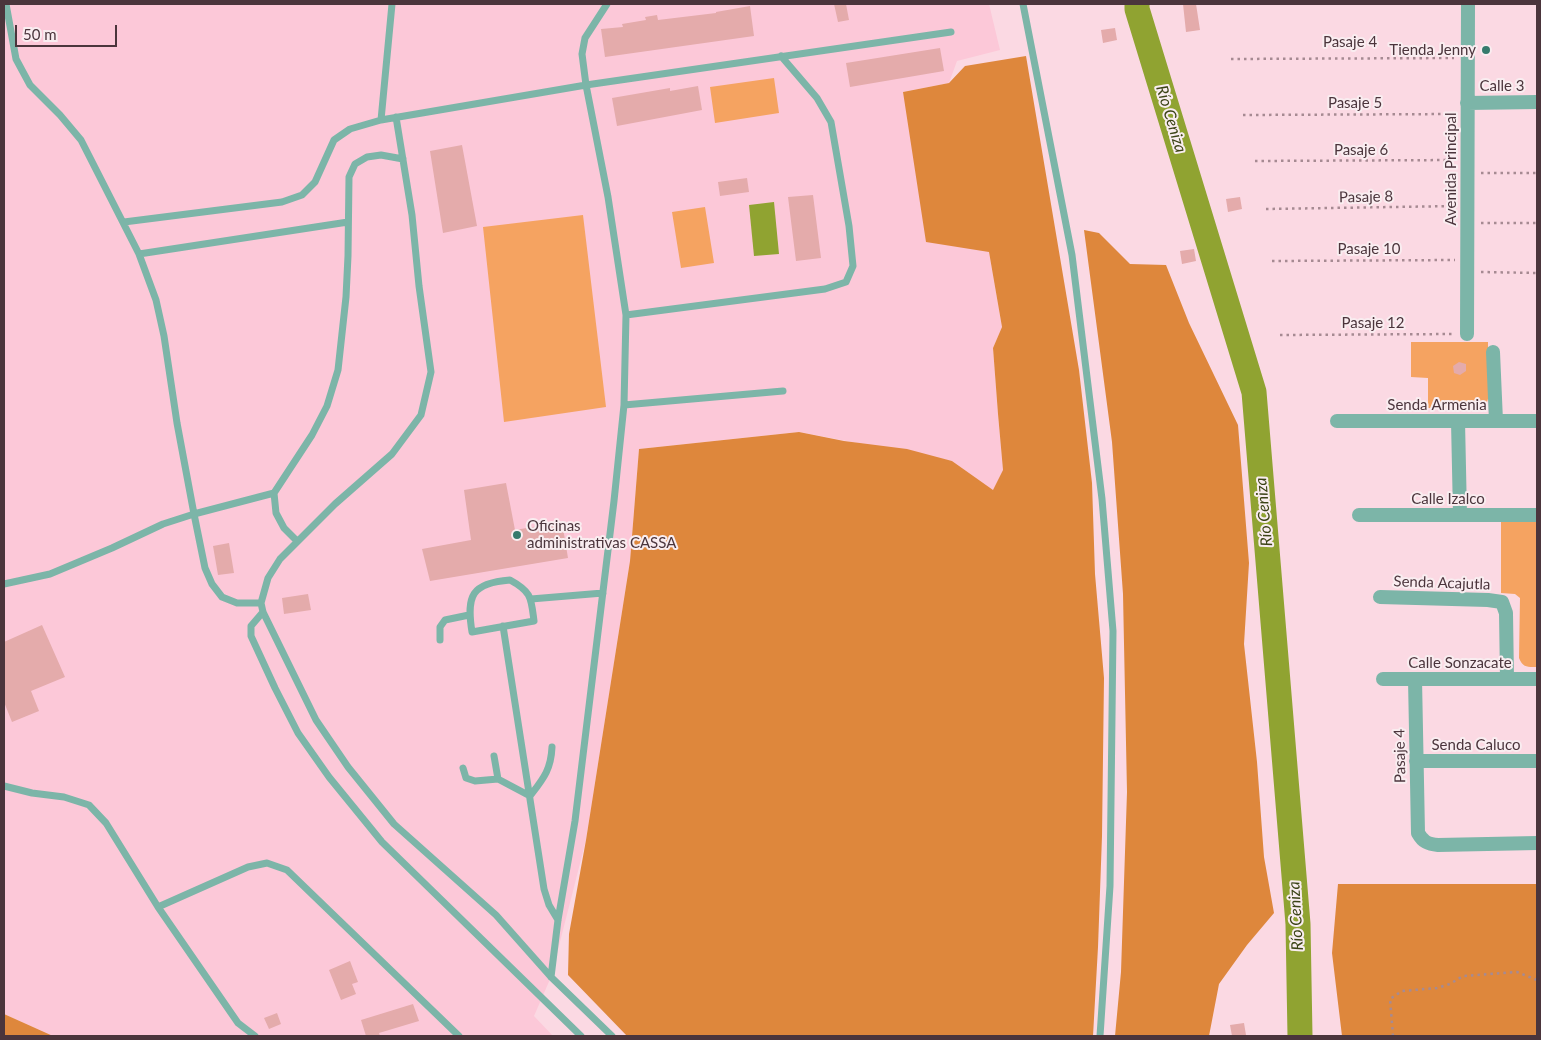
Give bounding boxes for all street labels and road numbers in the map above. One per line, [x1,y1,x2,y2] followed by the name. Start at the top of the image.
[1323,33,1377,51] street label: Pasaje 4
[1479,77,1525,95] street label: Calle 3
[1328,94,1382,112] street label: Pasaje 5
[1442,112,1460,226] street label: Avenida Principal
[1334,141,1388,159] street label: Pasaje 6
[1339,188,1393,206] street label: Pasaje 8
[1338,240,1400,258] street label: Pasaje 10
[1342,314,1404,332] street label: Pasaje 12
[1387,396,1487,414] street label: Senda Armenia
[1411,490,1485,508] street label: Calle Izalco
[1393,572,1491,594] street label: Senda Acajutla
[1408,654,1512,672] street label: Calle Sonzacate
[1391,729,1409,783] street label: Pasaje 4
[1432,736,1520,754] street label: Senda Caluco

